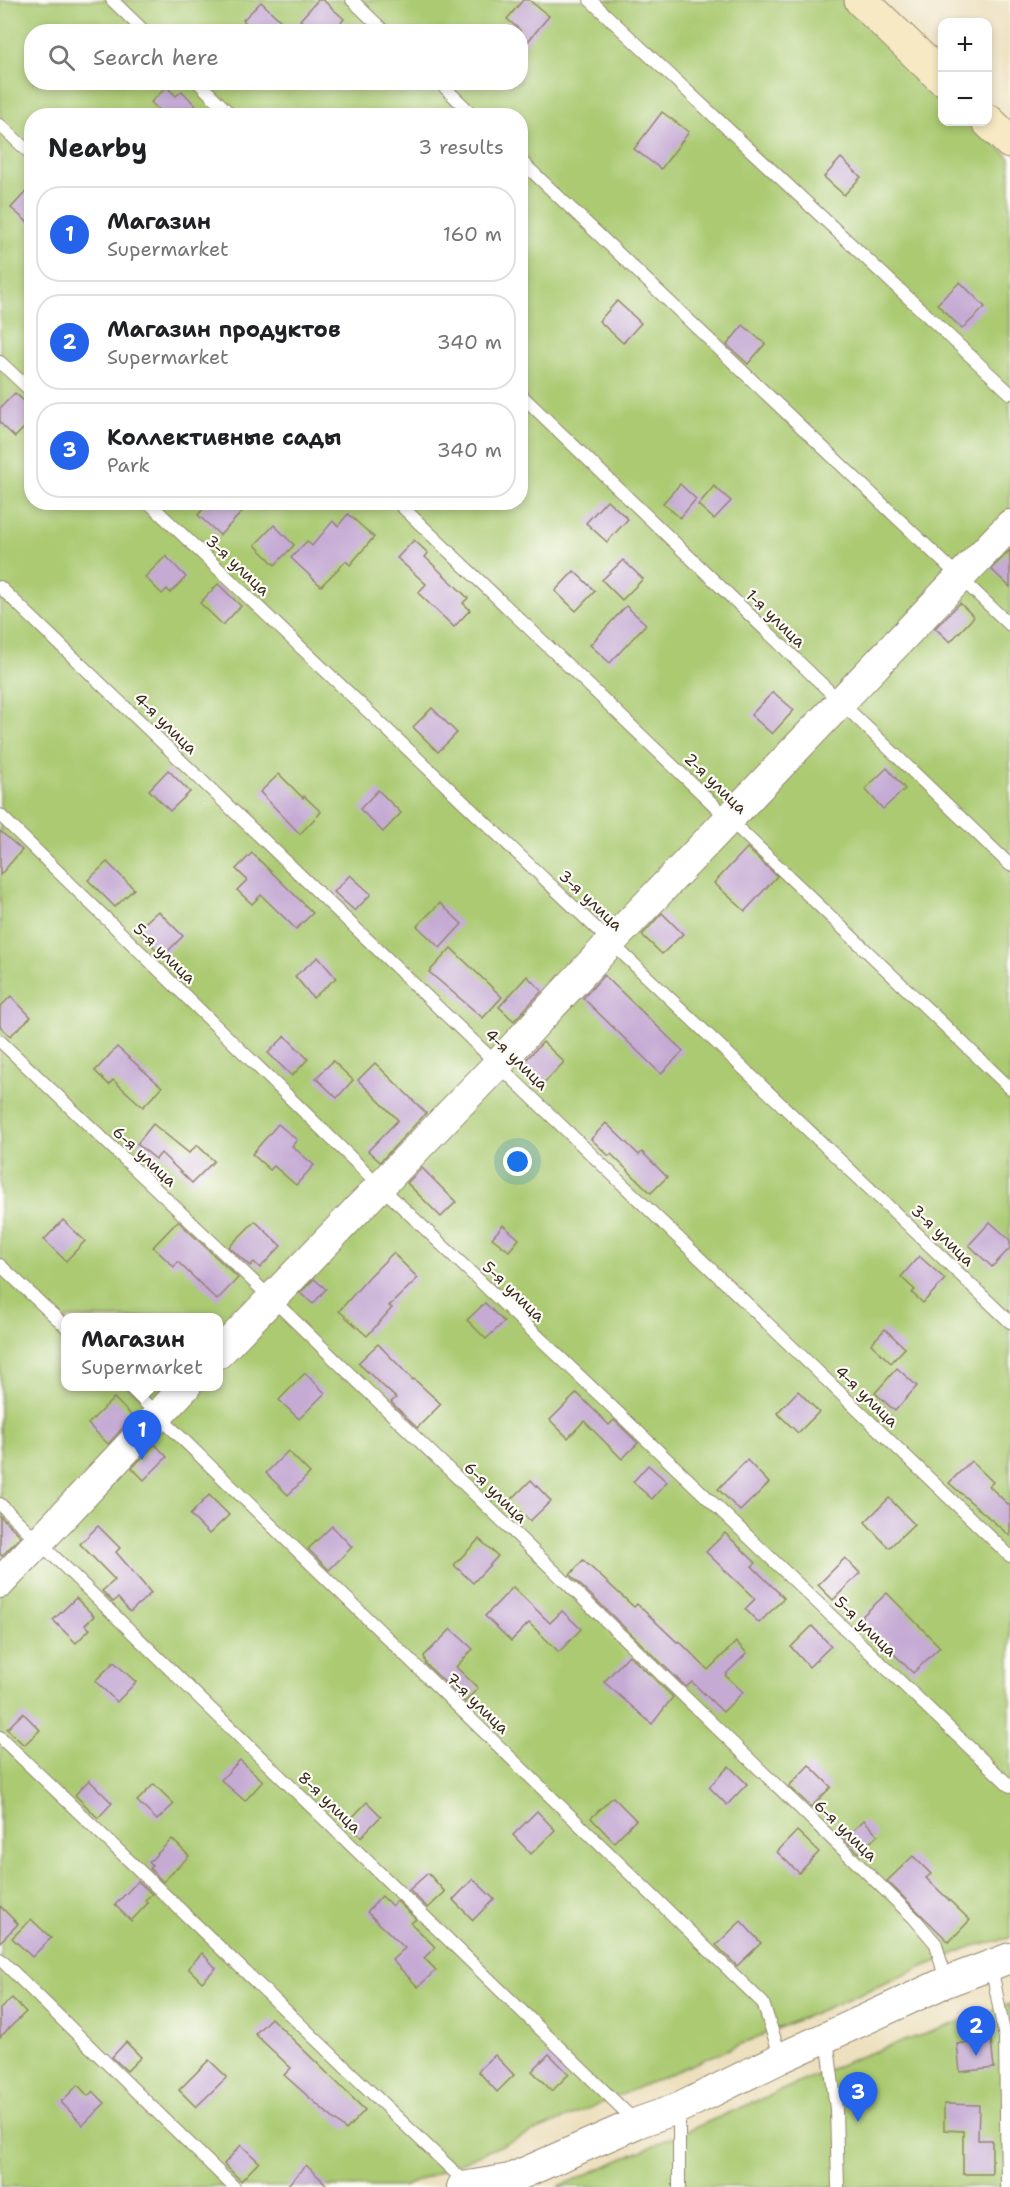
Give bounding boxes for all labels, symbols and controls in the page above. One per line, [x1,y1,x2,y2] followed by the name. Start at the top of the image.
[938,18,992,126] map controls
[938,18,992,72] button: +
[24,24,528,90] search box
[45,41,78,74] icon: search
[93,43,219,72] text: Search here
[938,72,992,126] button: −
[48,130,147,165] text: Nearby
[418,134,504,160] text: 3 results
[107,207,211,236] text: Магазин
[65,221,74,247] text: 1
[443,221,502,247] text: 160 m
[107,236,229,262] text: Supermarket
[107,315,341,344] text: Магазин продуктов
[63,329,77,355] text: 2
[437,329,502,355] text: 340 m
[107,344,229,370] text: Supermarket
[107,423,341,452] text: Коллективные сады
[63,437,77,463] text: 3
[437,437,502,463] text: 340 m
[107,452,150,478] text: Park
[201,530,274,600] street label: 3-я улица
[741,585,810,652] street label: 1-я улица
[129,688,202,759] street label: 4-я улица
[680,748,751,818] street label: 2-я улица
[554,865,627,935] street label: 3-я улица
[129,918,200,988] street label: 5-я улица
[480,1024,553,1095] street label: 4-я улица
[108,1121,181,1191] street label: 6-я улица
[503,1147,532,1176] your location
[907,1200,979,1271] street label: 3-я улица
[478,1256,549,1326] street label: 5-я улица
[61,1313,223,1391] popup
[81,1325,185,1354] text: Магазин
[81,1354,203,1380] text: Supermarket
[830,1361,903,1432] street label: 4-я улица
[122,1410,162,1460] pin: 1
[460,1457,532,1528] street label: 6-я улица
[830,1591,901,1661] street label: 5-я улица
[442,1668,514,1739] street label: 7-я улица
[294,1767,366,1838] street label: 8-я улица
[810,1795,882,1866] street label: 6-я улица
[956,2006,996,2056] pin: 2
[838,2072,878,2122] pin: 3

